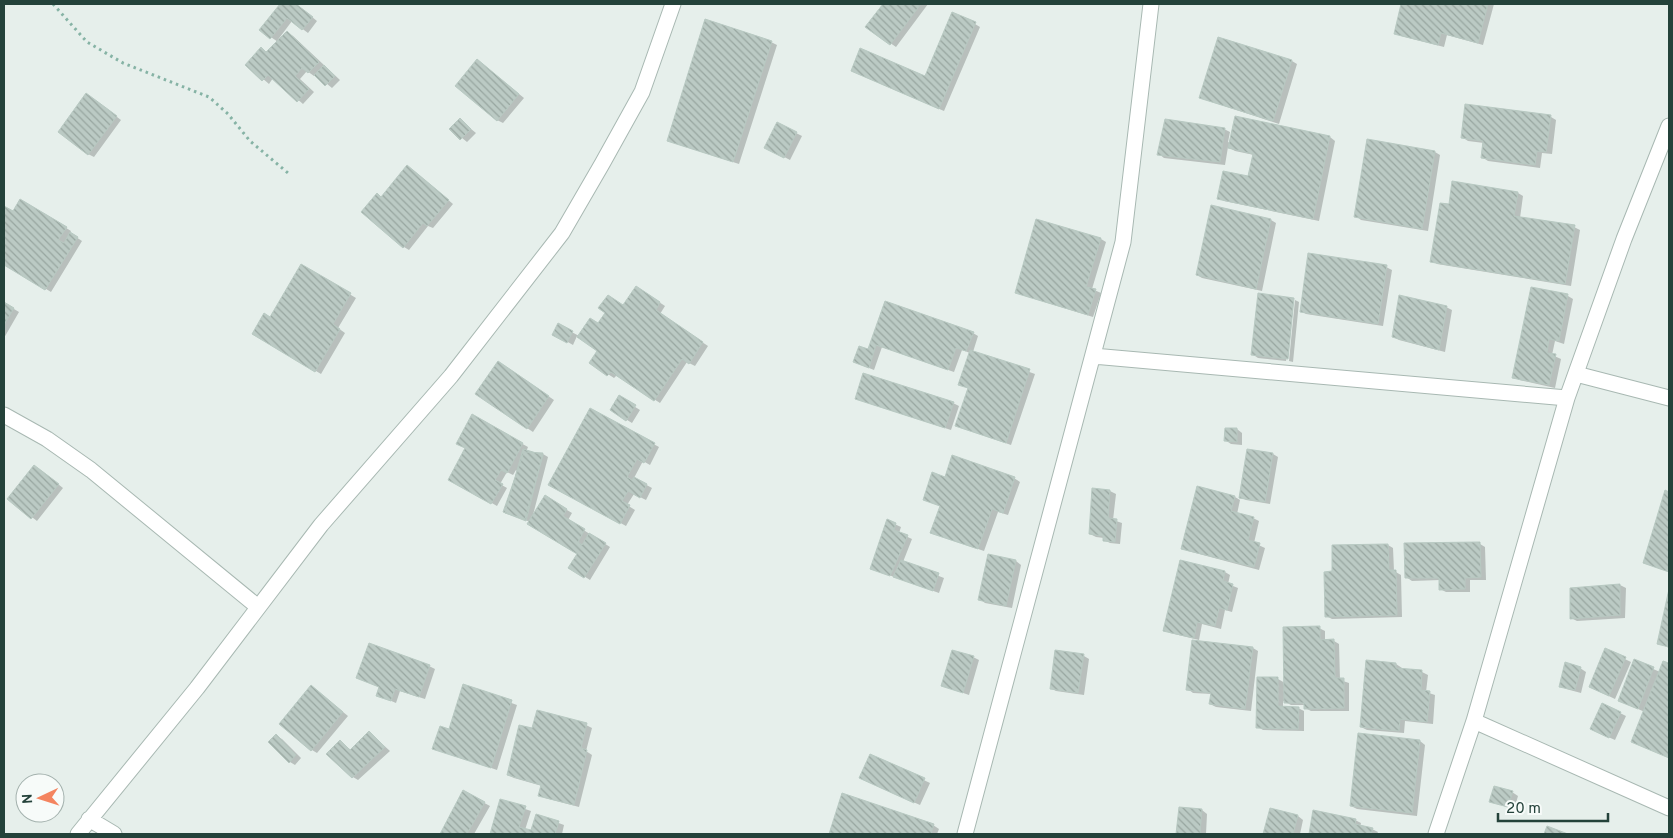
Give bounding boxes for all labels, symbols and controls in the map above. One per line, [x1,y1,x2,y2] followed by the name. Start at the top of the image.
[15,773,65,823] north arrow
[1498,790,1608,822] scale bar
[20,793,37,804] text: N
[1506,800,1541,819] text: 20 m

